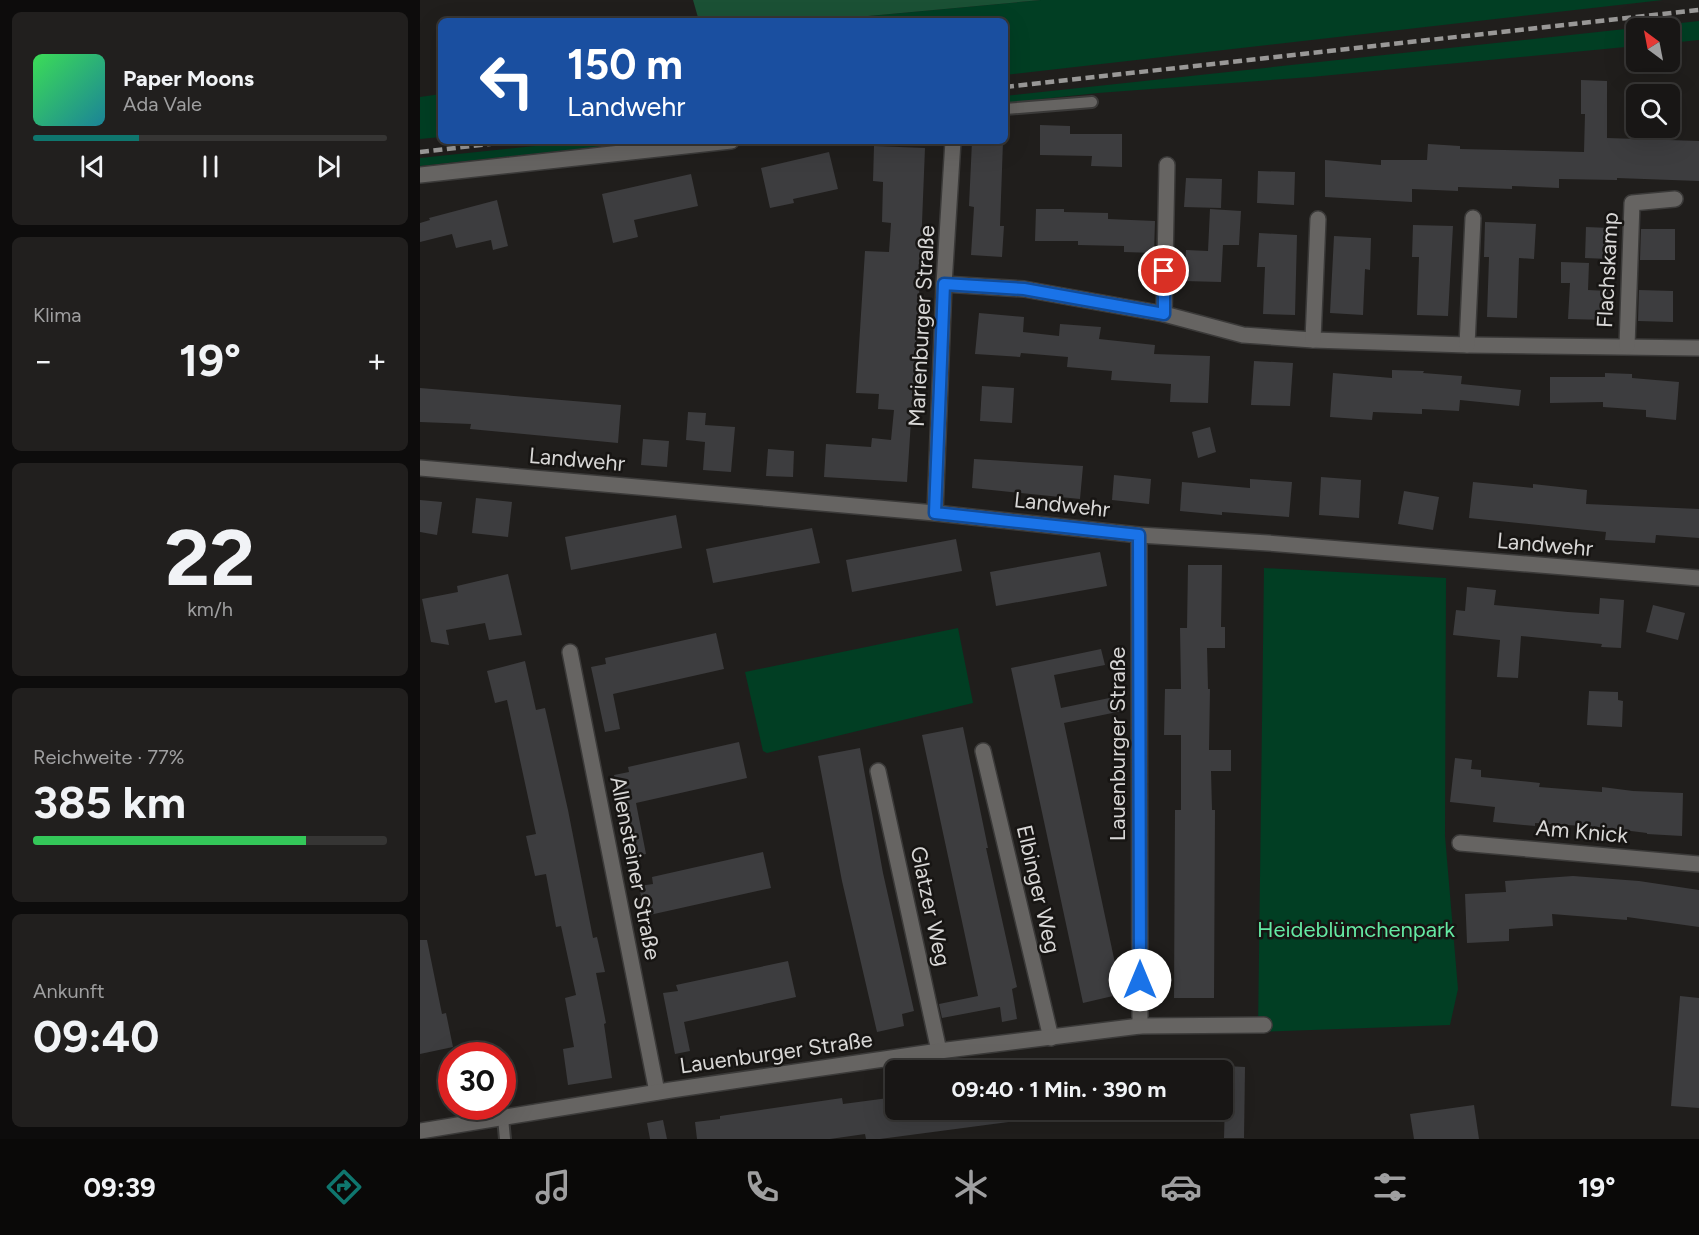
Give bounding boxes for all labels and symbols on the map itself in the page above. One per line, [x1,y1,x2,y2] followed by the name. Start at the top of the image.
[1626,18,1680,72] north arrow
[1591,211,1624,329] street label: Flachskamp
[903,224,940,428] street label: Marienburger Straße
[1138,245,1189,296] pin
[528,442,627,477] street label: Landwehr
[1013,486,1112,523] street label: Landwehr
[1496,527,1595,562] street label: Landwehr
[1104,647,1131,841] street label: Lauenburger Straße
[604,774,667,962] street label: Allensteiner Straße
[1535,814,1629,849] street label: Am Knick
[1011,822,1066,956] street label: Elbinger Weg
[905,844,956,969] street label: Glatzer Weg
[1257,916,1455,943] park label: Heideblümchenpark
[1108,948,1172,1012] position arrow
[678,1026,874,1079] street label: Lauenburger Straße
[438,1042,516,1120] speed limit sign: 30

